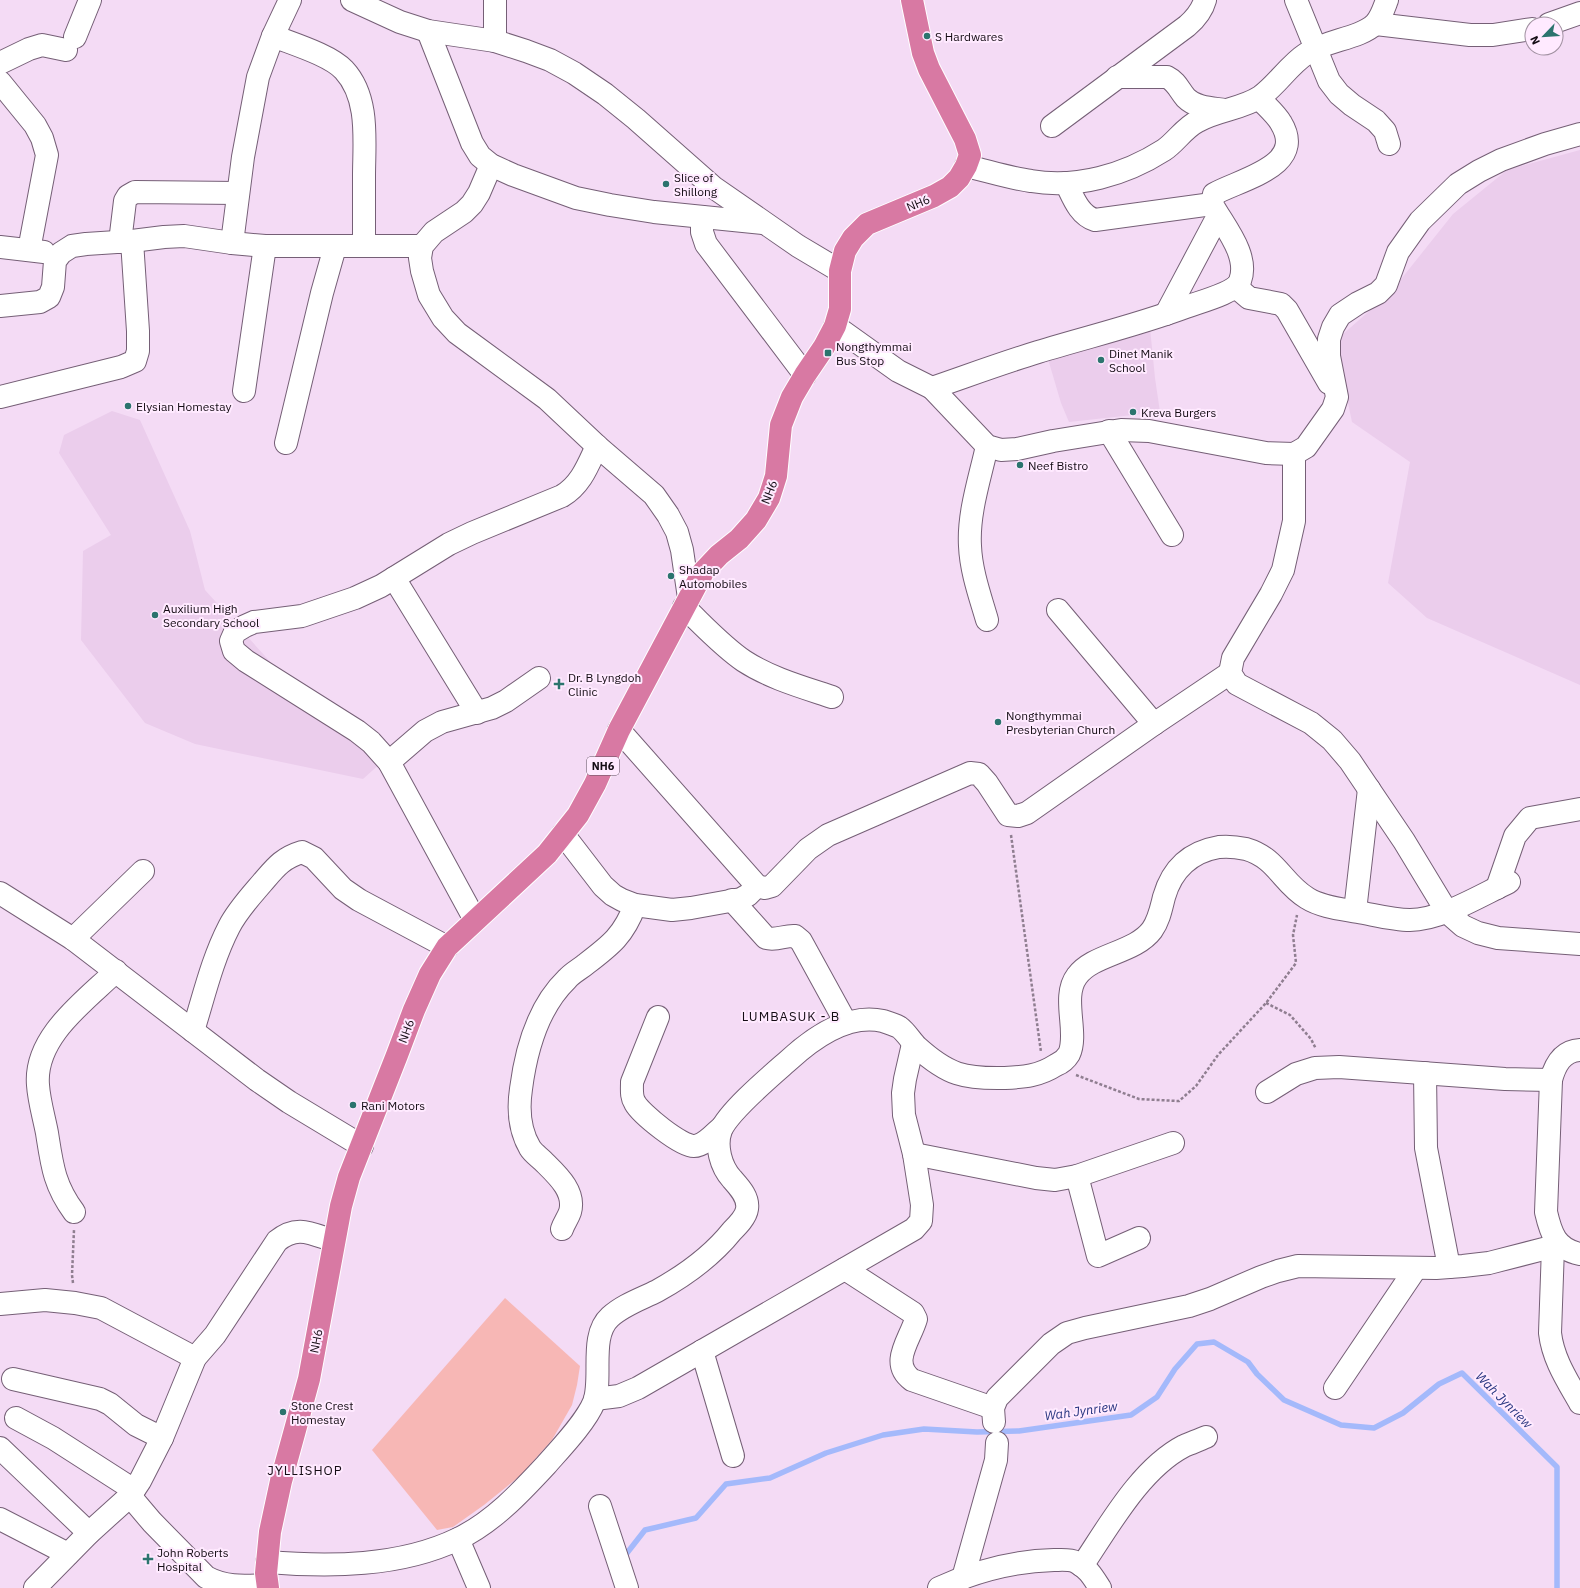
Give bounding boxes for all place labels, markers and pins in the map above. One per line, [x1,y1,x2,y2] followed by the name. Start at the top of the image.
[935,29,1003,44] place label: S Hardwares
[922,31,932,41] marker: S Hardwares
[674,170,718,199] place label: Slice of Shillong
[661,179,671,189] marker: Slice of Shillong
[836,339,912,368] place label: Nongthymmai Bus Stop
[1109,346,1173,375] place label: Dinet Manik School
[823,348,833,358] marker: Nongthymmai Bus Stop
[1096,355,1106,365] marker: Dinet Manik School
[136,399,232,414] place label: Elysian Homestay
[123,401,133,411] marker: Elysian Homestay
[1141,405,1216,420] place label: Kreva Burgers
[1128,407,1138,417] marker: Kreva Burgers
[1028,458,1089,473] place label: Neef Bistro
[1015,460,1025,470] marker: Neef Bistro
[679,562,747,591] place label: Shadap Automobiles
[666,571,676,581] marker: Shadap Automobiles
[163,601,259,630] place label: Auxilium High Secondary School
[150,610,160,620] marker: Auxilium High Secondary School
[568,670,641,699] place label: Dr. B Lyngdoh Clinic
[553,678,565,690] marker: Dr. B Lyngdoh Clinic
[1006,708,1115,737] place label: Nongthymmai Presbyterian Church
[993,717,1003,727] marker: Nongthymmai Presbyterian Church
[361,1098,425,1113] place label: Rani Motors
[348,1100,358,1110] marker: Rani Motors
[291,1398,353,1427] place label: Stone Crest Homestay
[278,1407,288,1417] marker: Stone Crest Homestay
[157,1545,229,1574] place label: John Roberts Hospital
[142,1553,154,1565] marker: John Roberts Hospital

